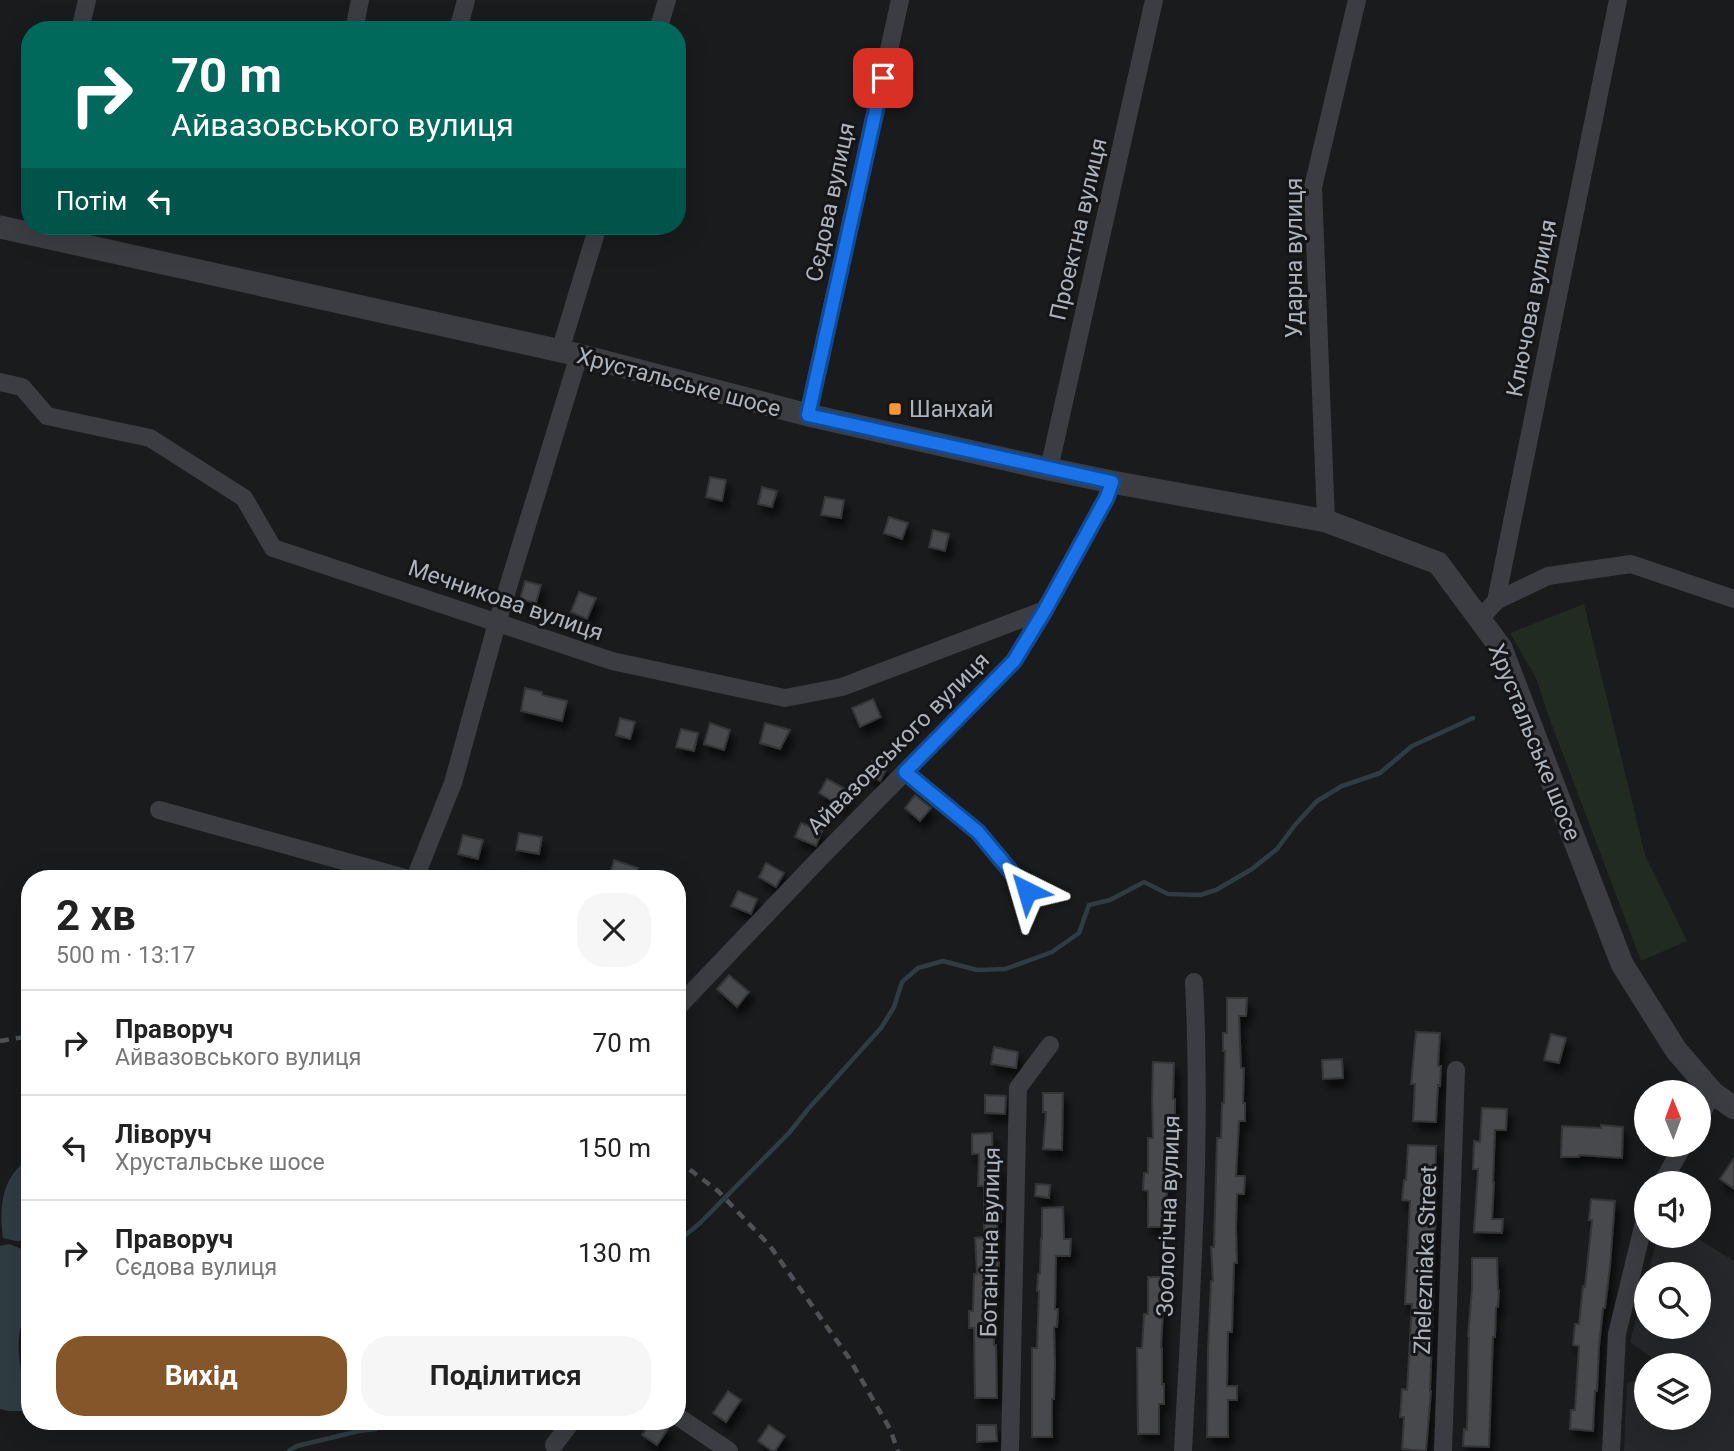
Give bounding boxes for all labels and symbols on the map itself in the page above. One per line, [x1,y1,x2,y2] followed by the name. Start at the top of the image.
[853,48,913,108] pin
[800,120,861,284] street label: Сєдова вулиця
[1044,135,1113,323] street label: Проектна вулиця
[1281,178,1308,338] street label: Ударна вулиця
[1501,217,1562,399] street label: Ключова вулиця
[574,342,784,423] street label: Хрустальське шосе
[909,396,994,423] place label: Шанхай
[887,401,903,417] marker: Шанхай
[405,554,607,647] street label: Мечникова вулиця
[1483,640,1586,845] street label: Хрустальське шосе
[802,647,995,840] street label: Айвазовського вулиця
[990,854,1064,928] position arrow
[1634,1080,1712,1157] north arrow
[1151,1115,1186,1317] street label: Зоологічна вулиця
[975,1147,1006,1337] street label: Ботанічна вулиця
[1409,1165,1442,1355] street label: Zhelezniaka Street

